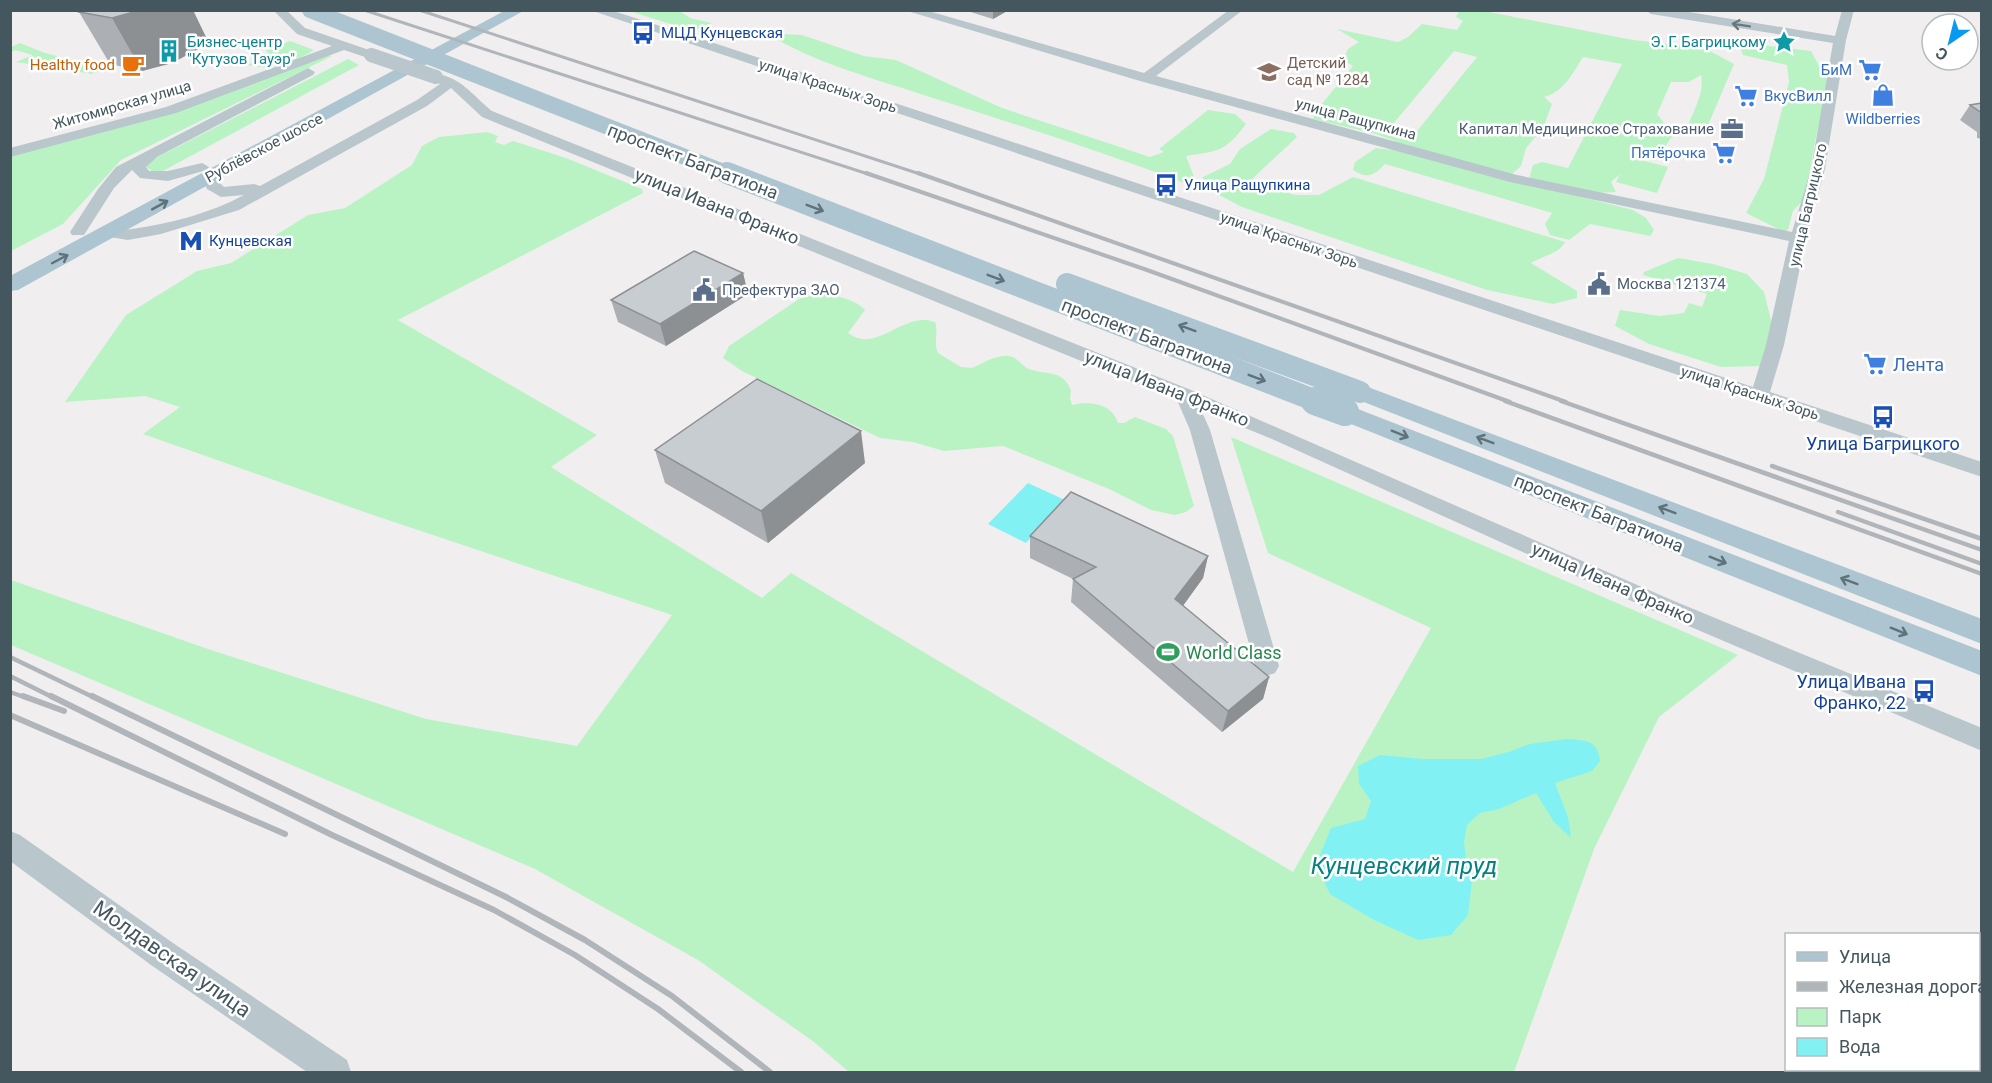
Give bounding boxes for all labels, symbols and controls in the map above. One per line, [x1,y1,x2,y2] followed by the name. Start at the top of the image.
[1920,12,1980,72] north arrow
[1732,19,1751,30] one-way arrow
[630,20,656,46] bus stop icon: МЦД Кунцевская
[661,24,783,42] place label: МЦД Кунцевская
[1771,29,1797,55] place icon: Э. Г. Багрицкому
[187,33,295,68] place label: Бизнес-центр "Кутузов Тауэр"
[1650,33,1766,51] place label: Э. Г. Багрицкому
[156,38,182,64] building icon: Бизнес-центр "Кутузов Тауэр"
[1932,43,1951,65] text: С
[120,52,146,78] cafe icon: Healthy food
[1287,54,1369,89] place label: Детский сад № 1284
[757,55,899,117] street label: улица Красных Зорь
[30,56,115,74] place label: Healthy food
[1857,57,1883,83] supermarket icon: БиМ
[1256,59,1282,85] school or university icon: Детский сад № 1284
[1821,61,1852,79] place label: БиМ
[51,77,193,133] street label: Житомирская улица
[1870,82,1896,108] shop icon: Wildberries
[1733,83,1759,109] supermarket icon: ВкусВилл
[1764,87,1832,105] place label: ВкусВилл
[1294,94,1418,144] street label: улица Ращупкина
[202,109,326,187] street label: Рублёвское шоссе
[1846,110,1920,128] place label: Wildberries
[1719,116,1745,142] office icon: Капитал Медицинское Страхование
[605,119,781,203] street label: проспект Багратиона
[1459,120,1714,138] place label: Капитал Медицинское Страхование
[1711,140,1737,166] supermarket icon: Пятёрочка
[1785,142,1831,268] street label: улица Багрицкого
[1631,144,1706,162] place label: Пятёрочка
[632,163,802,249] street label: улица Ивана Франко
[1153,172,1179,198] bus stop icon: Улица Ращупкина
[1184,176,1310,194] place label: Улица Ращупкина
[151,199,168,211] one-way arrow
[805,203,823,214] one-way arrow
[1218,208,1360,272] street label: улица Красных Зорь
[178,228,204,254] metro station icon: Кунцевская
[209,232,292,250] place label: Кунцевская
[50,253,68,264] one-way arrow
[1586,271,1612,297] public building icon: Москва 121374
[987,273,1005,284] one-way arrow
[1617,275,1726,293] place label: Москва 121374
[691,277,717,303] public building icon: Префектура ЗАО
[722,281,840,299] place label: Префектура ЗАО
[1059,294,1235,378] street label: проспект Багратиона
[1178,322,1197,333] one-way arrow
[1082,345,1252,431] street label: улица Ивана Франко
[1862,351,1888,377] supermarket icon: Лента
[1893,354,1944,375] place label: Лента
[1679,362,1821,424] street label: улица Красных Зорь
[1247,373,1266,384] one-way arrow
[1870,404,1896,430] bus stop icon: Улица Багрицкого
[1390,429,1408,440] one-way arrow
[1806,433,1960,454] place label: Улица Багрицкого
[1476,434,1495,445] one-way arrow
[1511,469,1687,557] street label: проспект Багратиона
[1658,504,1677,515] one-way arrow
[1529,538,1697,628] street label: улица Ивана Франко
[1708,555,1726,566] one-way arrow
[1840,575,1858,586] one-way arrow
[1889,626,1908,637] one-way arrow
[1155,639,1181,665] sports icon: World Class
[1186,642,1282,663] place label: World Class
[1796,671,1906,713] place label: Улица Ивана Франко, 22
[1911,678,1937,704] bus stop icon: Улица Ивана Франко, 22
[1311,852,1497,880] water label: Кунцевский пруд
[89,896,255,1022] street label: Молдавская улица
[1785,933,1980,1071] legend
[1839,946,1891,967] text: Улица
[1839,976,1987,997] text: Железная дорога
[1839,1006,1882,1027] text: Парк
[1839,1036,1881,1057] text: Вода

